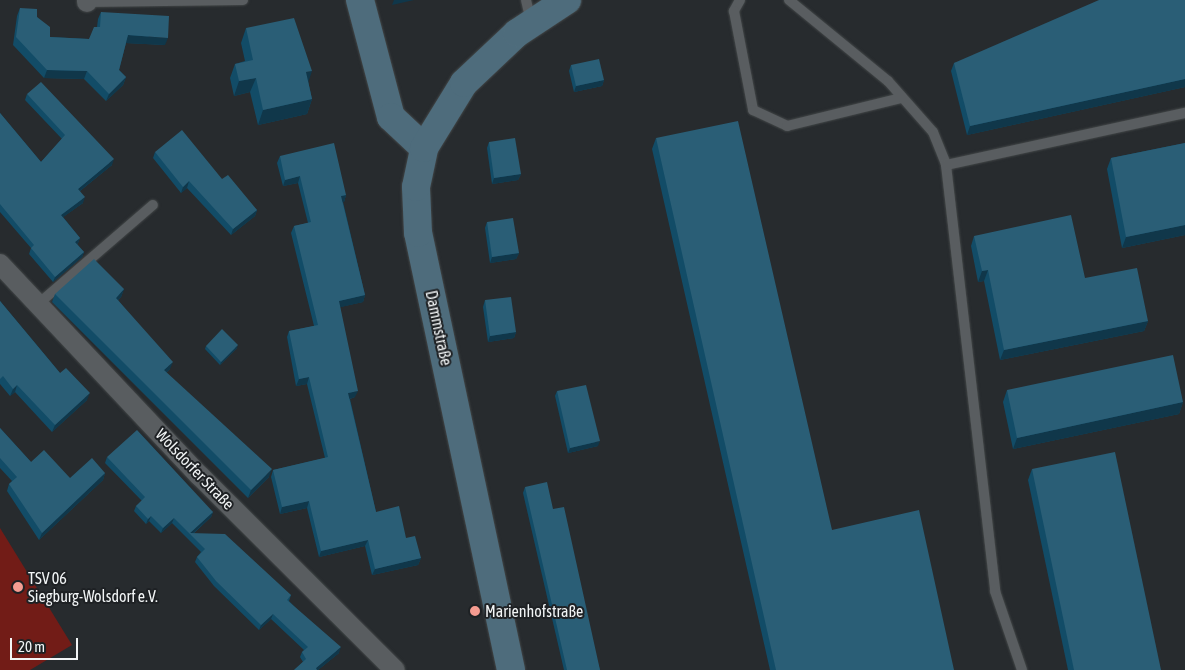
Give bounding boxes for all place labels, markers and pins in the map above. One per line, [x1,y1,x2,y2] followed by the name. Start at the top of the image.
[28,568,158,606] place label: TSV 06 Siegburg-Wolsdorf e.V.
[12,581,24,593] marker: TSV 06 Siegburg-Wolsdorf e.V.
[485,601,583,621] place label: Marienhofstraße
[469,605,481,617] marker: Marienhofstraße

